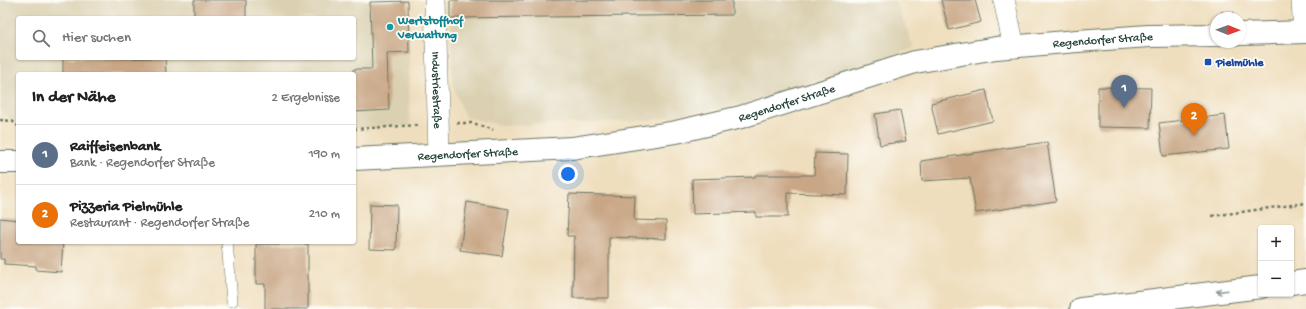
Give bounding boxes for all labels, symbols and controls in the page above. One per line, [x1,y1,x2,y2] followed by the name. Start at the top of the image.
[1210,12,1246,48] north arrow
[397,15,464,43] place label: Wertstoffhof Verwaltung
[16,16,356,60] search box
[385,22,395,32] marker: Wertstoffhof Verwaltung
[30,27,52,49] icon: search
[62,29,131,47] text: Hier suchen
[1052,31,1154,52] street label: Regendorfer Straße
[427,51,443,130] street label: Industriestraße
[1203,57,1213,67] marker: Pielmühle
[1215,57,1264,71] place label: Pielmühle
[1111,75,1137,108] pin: 1
[737,82,838,126] street label: Regendorfer Straße
[32,88,115,108] text: In der Nähe
[272,91,340,106] text: 2 Ergebnisse
[1181,103,1207,136] pin: 2
[70,138,160,156] text: Raiffeisenbank
[417,146,519,165] street label: Regendorfer Straße
[42,147,48,162] text: 1
[309,147,340,162] text: 190 m
[70,156,215,171] text: Bank · Regendorfer Straße
[558,164,578,184] your location
[70,198,182,216] text: Pizzeria Pielmühle
[42,207,48,222] text: 2
[309,207,340,222] text: 210 m
[70,216,249,231] text: Restaurant · Regendorfer Straße
[1258,225,1294,297] map controls
[1258,225,1294,261] button: +
[1258,261,1294,297] button: −
[1216,288,1229,295] one-way arrow

